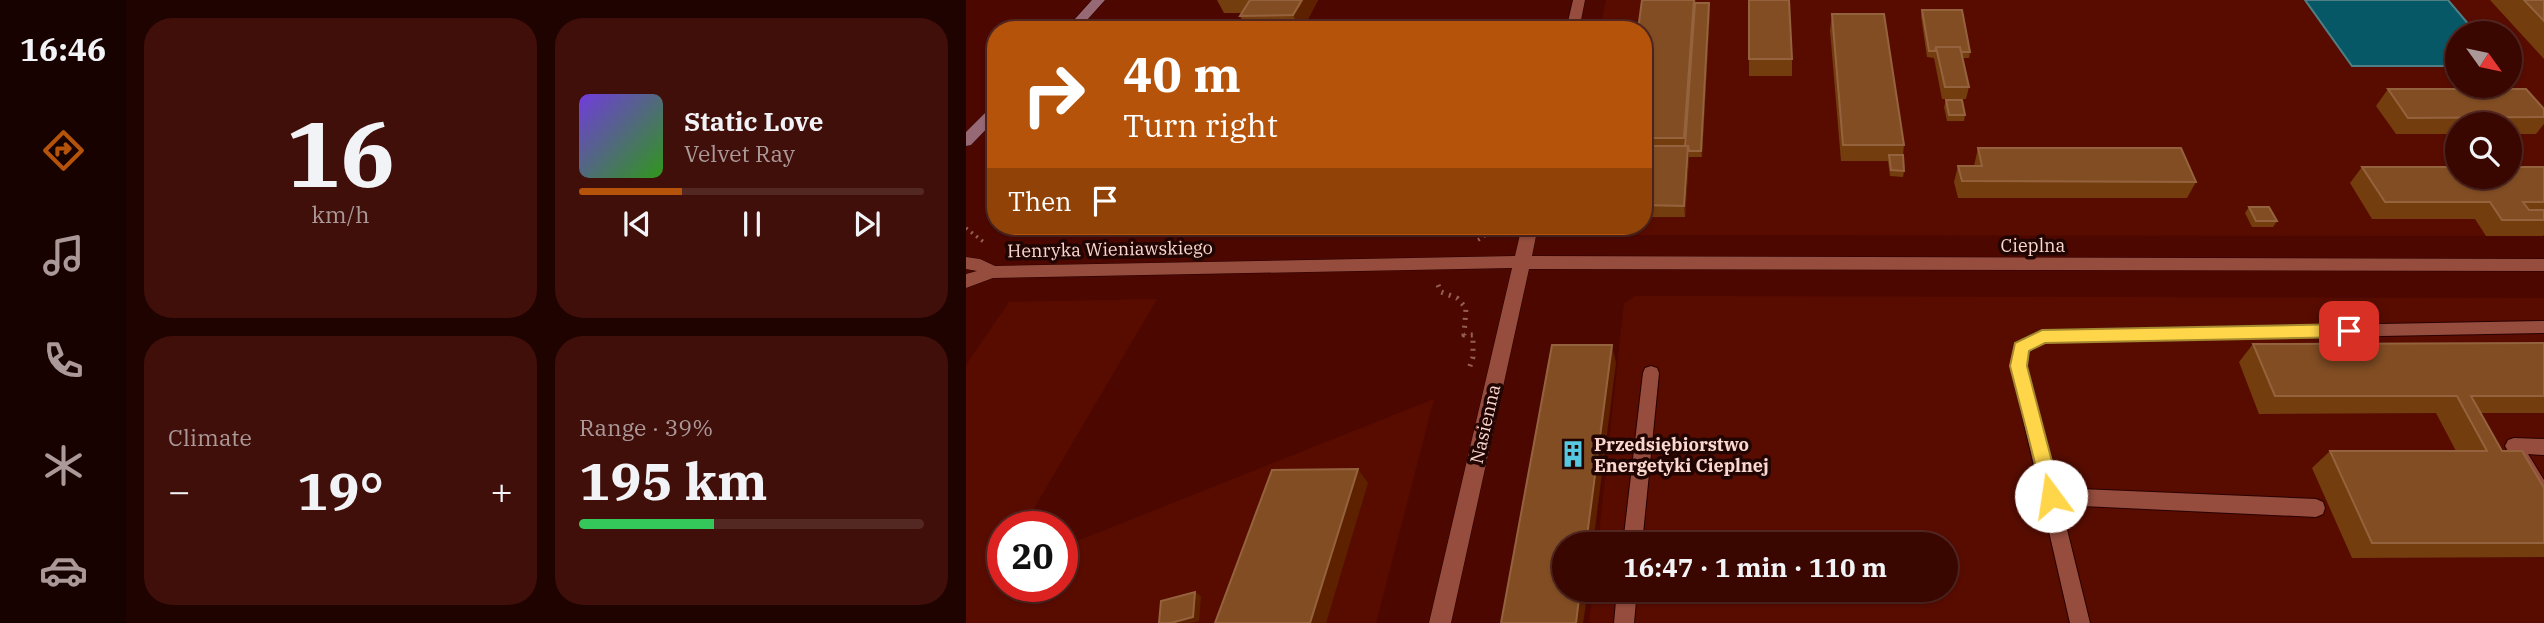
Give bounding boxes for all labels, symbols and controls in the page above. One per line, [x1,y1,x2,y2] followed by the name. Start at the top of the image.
[2445,21,2522,98] north arrow
[2445,21,2522,189] map controls
[20,28,106,70] text: 16:46
[1123,42,1241,105] text: 40 m
[1008,49,1099,140] icon: right
[286,94,395,212] text: 16
[684,104,823,138] text: Static Love
[1123,104,1278,146] text: Turn right
[2445,112,2522,189] button: search
[39,126,88,175] icon: directions
[684,138,795,168] text: Velvet Ray
[1086,182,1124,220] icon: arrive
[1008,184,1072,218] text: Then
[311,199,370,229] text: km/h
[618,205,656,243] icon: previous
[733,205,771,243] icon: pause
[848,205,886,243] icon: next
[39,231,88,280] icon: music
[2001,234,2066,257] street label: Cieplna
[1007,236,1213,262] street label: Henryka Wieniawskiego
[2319,301,2379,361] pin
[2330,312,2368,350] icon: arrive
[39,336,88,385] icon: phone
[1465,382,1505,466] street label: Nasienna
[579,412,713,442] text: Range · 39%
[168,422,252,452] text: Climate
[1594,433,1769,477] place label: Przedsiębiorstwo Energetyki Cieplnej
[1558,439,1588,469] building icon: Przedsiębiorstwo Energetyki Cieplnej
[39,441,88,490] icon: climate
[579,447,768,514] text: 195 km
[297,457,384,524] text: 19°
[2014,459,2088,533] position arrow
[168,466,191,515] text: −
[490,466,513,515] text: +
[987,511,1078,602] speed limit sign: 20
[39,546,88,595] icon: car
[1623,550,1887,584] text: 16:47 · 1 min · 110 m

